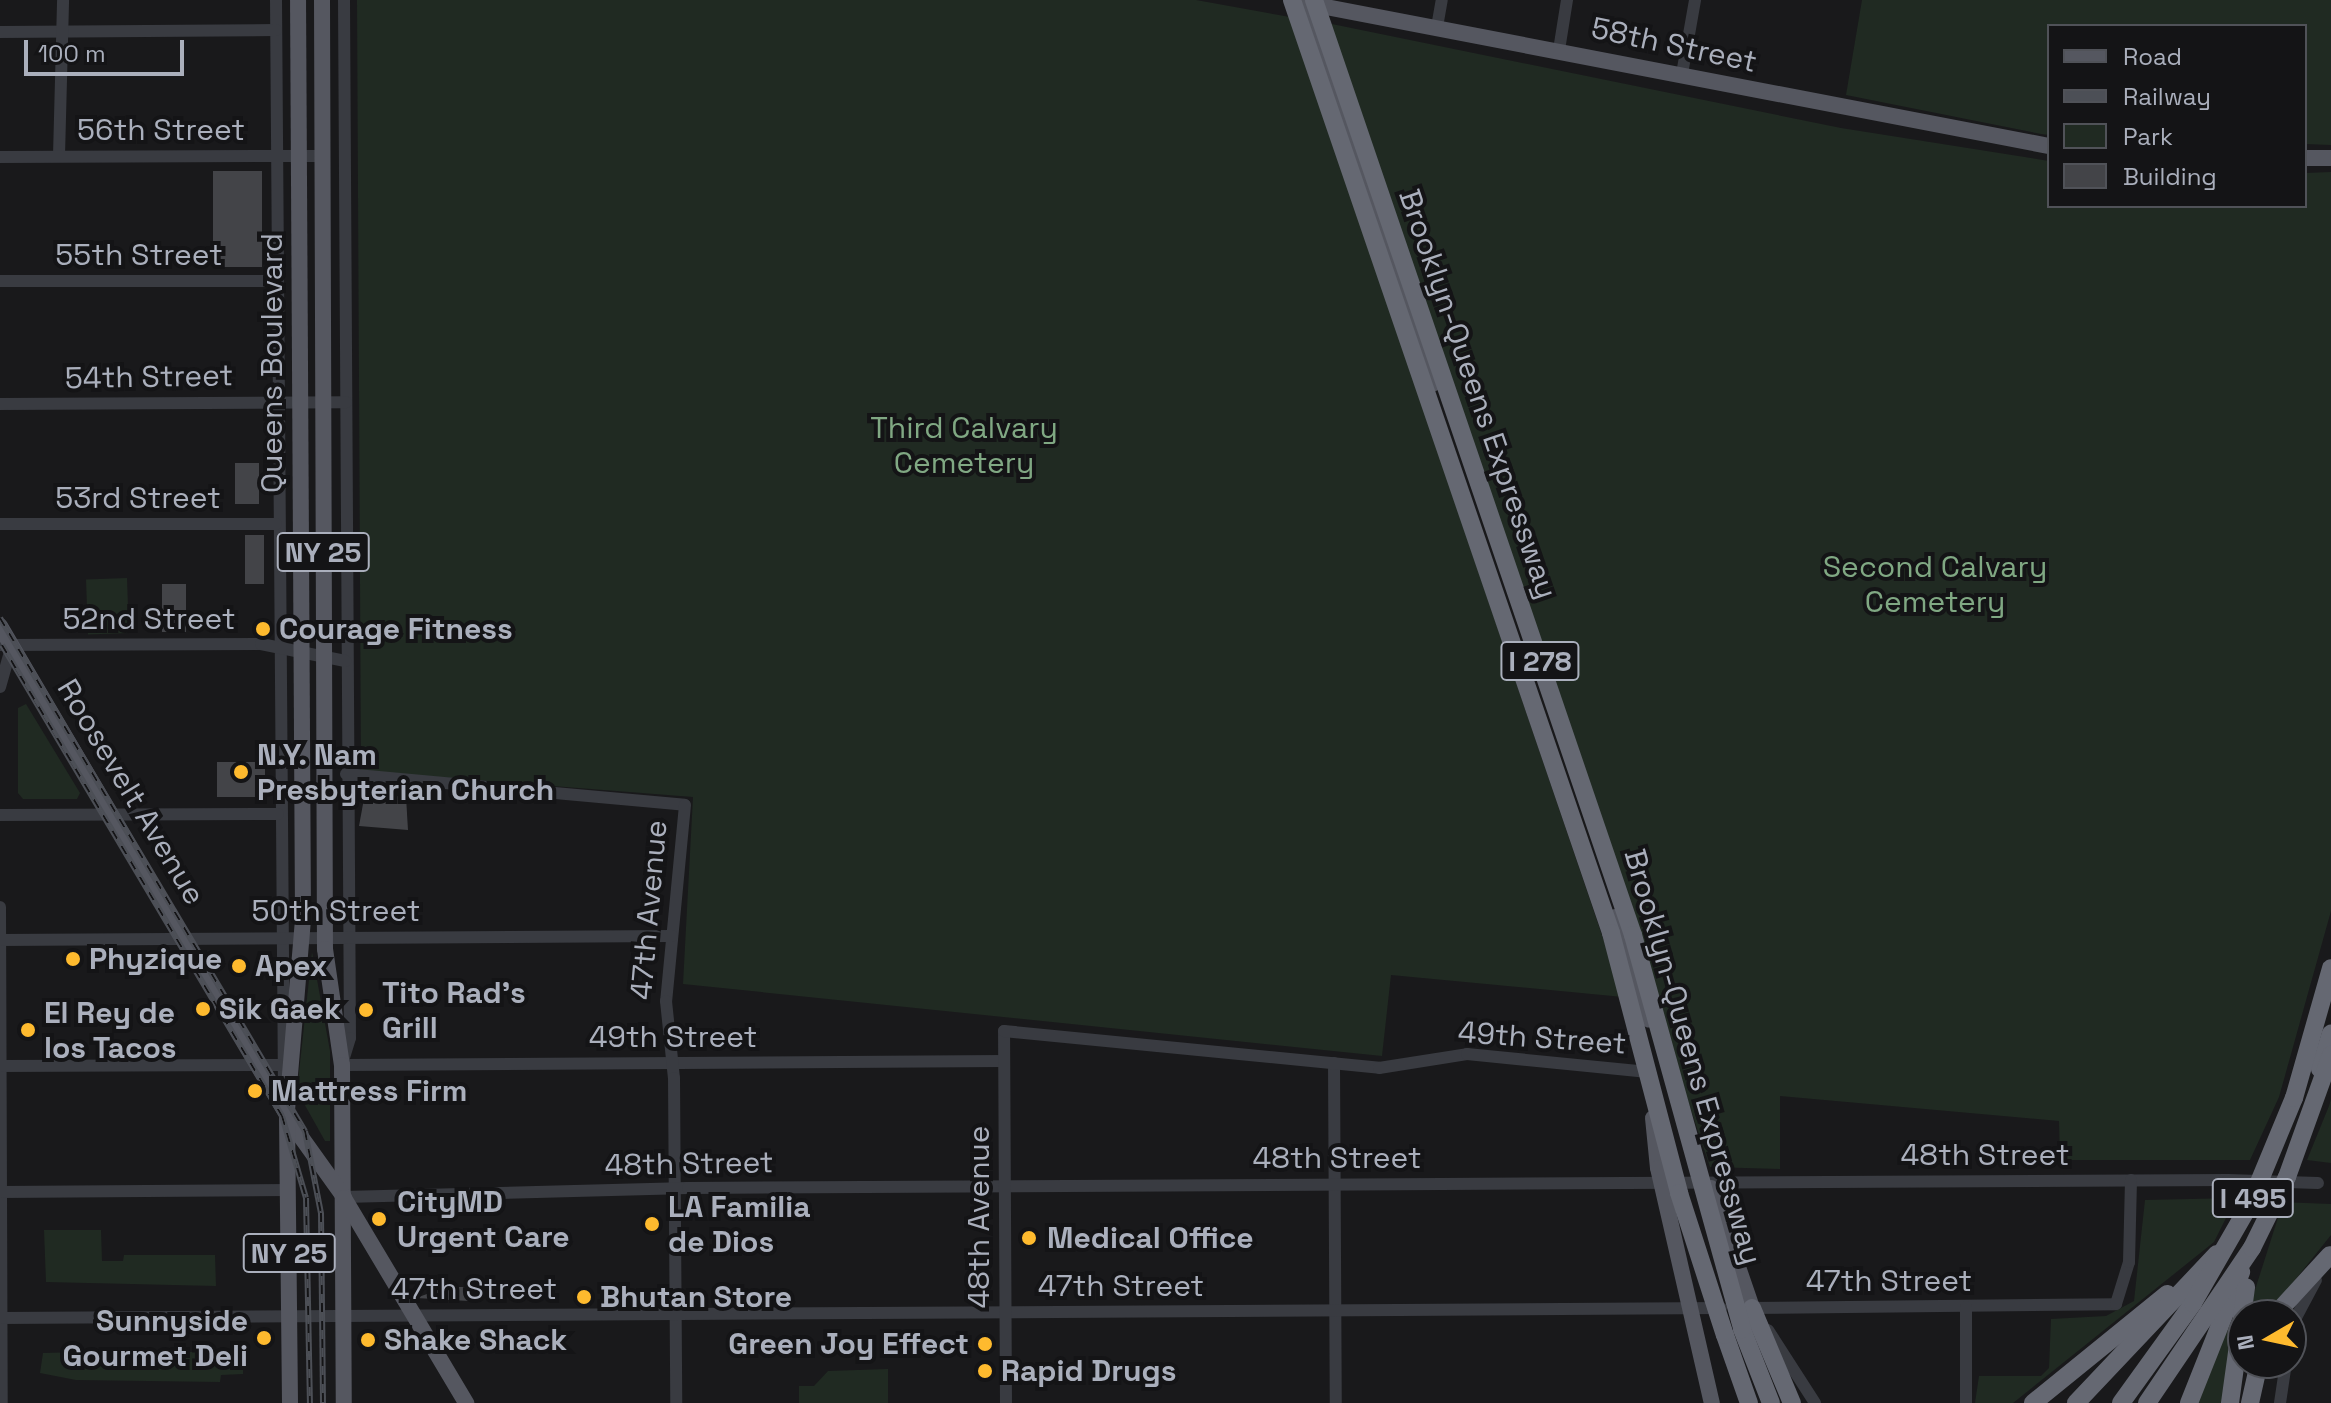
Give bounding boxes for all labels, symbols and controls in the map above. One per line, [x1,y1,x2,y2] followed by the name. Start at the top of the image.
[1588,10,1760,80] street label: 58th Street
[28,24,188,74] scale bar
[2047,24,2307,208] legend
[38,38,106,69] text: 100 m
[2123,41,2182,72] text: Road
[2123,81,2211,112] text: Railway
[77,112,245,148] street label: 56th Street
[2123,121,2173,152] text: Park
[2123,161,2217,192] text: Building
[1391,185,1565,603] street label: Brooklyn-Queens Expressway
[254,233,290,493] street label: Queens Boulevard
[55,237,223,273] street label: 55th Street
[65,358,233,396] street label: 54th Street
[870,410,1058,480] park label: Third Calvary Cemetery
[55,480,221,516] street label: 53rd Street
[275,528,371,576] road number: NY 25
[1823,549,2047,620] park label: Second Calvary Cemetery
[63,601,235,637] street label: 52nd Street
[279,611,513,647] place label: Courage Fitness
[254,620,272,638] marker: Courage Fitness
[1500,637,1580,685] road number: I 278
[49,673,213,911] street label: Roosevelt Avenue
[257,737,554,808] place label: N.Y. Nam Presbyterian Church
[232,763,250,781] marker: N.Y. Nam Presbyterian Church
[623,818,675,1002] street label: 47th Avenue
[1616,845,1770,1269] street label: Brooklyn-Queens Expressway
[252,893,420,929] street label: 50th Street
[89,941,222,977] place label: Phyzique
[255,948,327,984] place label: Apex
[64,950,82,968] marker: Phyzique
[230,957,248,975] marker: Apex
[382,975,526,1046] place label: Tito Rad's Grill
[219,991,341,1027] place label: Sik Gaek
[44,995,177,1066] place label: El Rey de los Tacos
[194,1000,212,1018] marker: Sik Gaek
[357,1001,375,1019] marker: Tito Rad's Grill
[1457,1014,1627,1062] street label: 49th Street
[589,1019,757,1055] street label: 49th Street
[19,1021,37,1039] marker: El Rey de los Tacos
[271,1073,467,1109] place label: Mattress Firm
[246,1082,264,1100] marker: Mattress Firm
[961,1125,997,1309] street label: 48th Avenue
[1900,1137,2070,1173] street label: 48th Street
[1252,1140,1422,1176] street label: 48th Street
[604,1145,774,1183] street label: 48th Street
[2211,1174,2295,1222] road number: I 495
[397,1184,570,1254] place label: CityMD Urgent Care
[668,1189,811,1260] place label: LA Familia de Dios
[368,1208,390,1230] marker: CityMD Urgent Care
[643,1215,661,1233] marker: LA Familia de Dios
[1047,1220,1254,1256] place label: Medical Office
[1018,1227,1040,1249] marker: Medical Office
[241,1229,337,1277] road number: NY 25
[1806,1263,1972,1299] street label: 47th Street
[1038,1268,1204,1304] street label: 47th Street
[391,1271,557,1307] street label: 47th Street
[600,1279,792,1315] place label: Bhutan Store
[575,1288,593,1306] marker: Bhutan Store
[2227,1299,2307,1379] north arrow
[62,1303,248,1374] place label: Sunnyside Gourmet Deli
[384,1322,567,1358] place label: Shake Shack
[728,1326,969,1362] place label: Green Joy Effect
[255,1329,273,1347] marker: Sunnyside Gourmet Deli
[359,1331,377,1349] marker: Shake Shack
[2230,1333,2260,1352] text: N
[976,1335,994,1353] marker: Green Joy Effect
[1001,1353,1176,1389] place label: Rapid Drugs
[976,1362,994,1380] marker: Rapid Drugs

